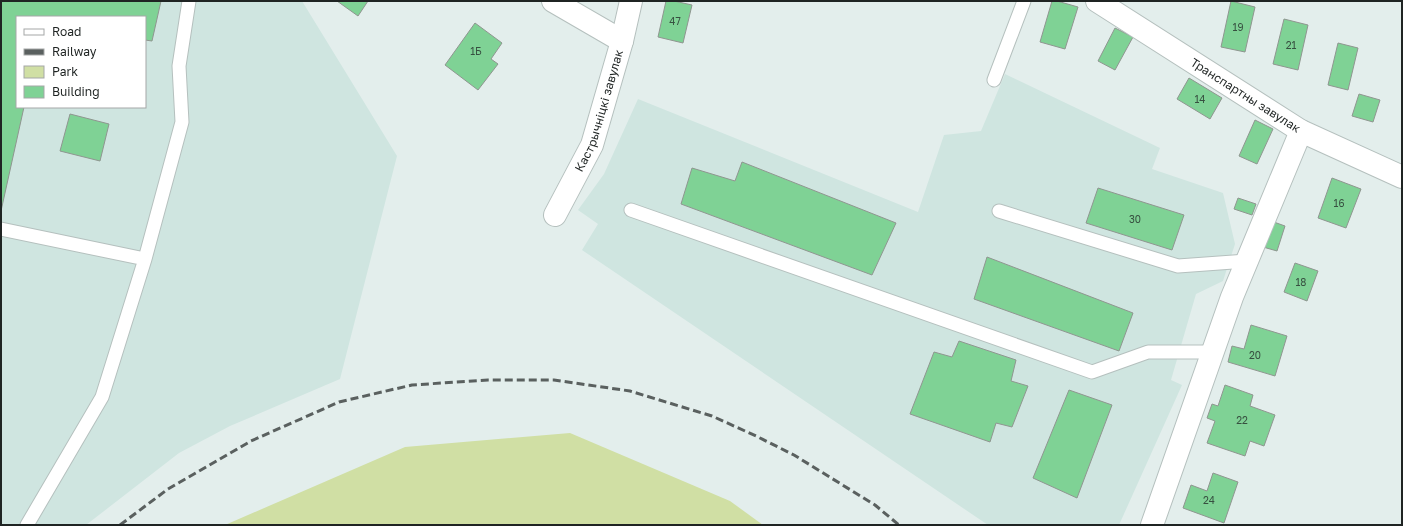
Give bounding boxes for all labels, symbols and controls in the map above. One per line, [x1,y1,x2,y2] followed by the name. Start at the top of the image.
[669,15,681,27] house number: 47
[16,16,146,108] legend
[1233,21,1243,33] house number: 19
[52,24,81,39] text: Road
[1286,39,1296,51] house number: 21
[52,44,97,59] text: Railway
[470,45,482,57] house number: 1Б
[571,48,626,174] street label: Кастрычніцкі завулак
[1188,55,1304,136] street label: Транспартны завулак
[52,64,78,79] text: Park
[52,84,100,99] text: Building
[1195,93,1205,105] house number: 14
[1334,197,1344,209] house number: 16
[1129,213,1141,225] house number: 30
[1296,276,1306,288] house number: 18
[1249,349,1261,361] house number: 20
[1236,414,1248,426] house number: 22
[1203,494,1215,506] house number: 24

